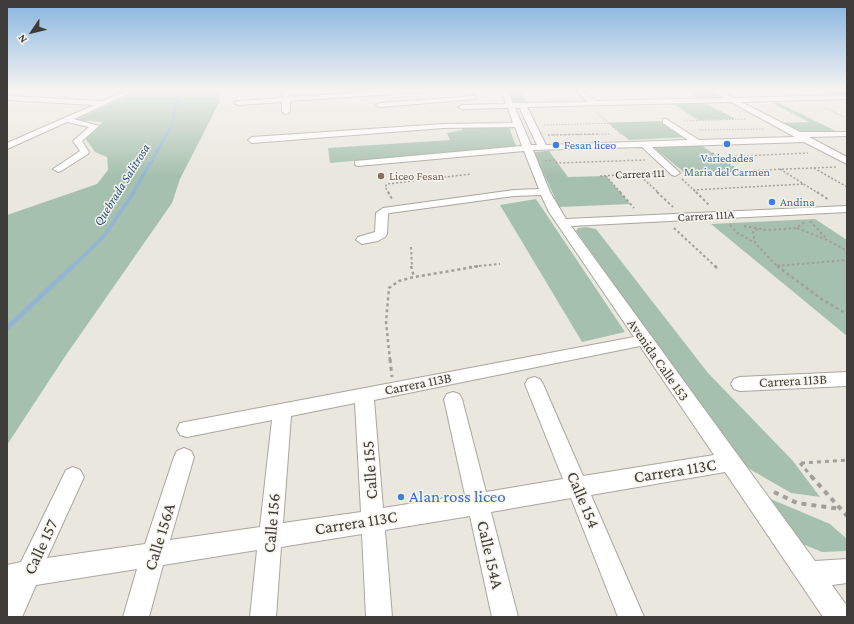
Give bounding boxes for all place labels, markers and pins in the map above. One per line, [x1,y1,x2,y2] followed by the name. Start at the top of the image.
[564,138,616,152] place label: Fesan liceo
[722,139,732,149] marker: Variedades Maria del Carmen
[551,140,561,150] marker: Fesan liceo
[684,151,770,179] place label: Variedades Maria del Carmen
[389,169,444,183] place label: Liceo Fesan
[376,171,386,181] marker: Liceo Fesan
[780,195,815,209] place label: Andina
[767,197,777,207] marker: Andina
[409,487,506,507] place label: Alan ross liceo
[396,492,406,502] marker: Alan ross liceo

